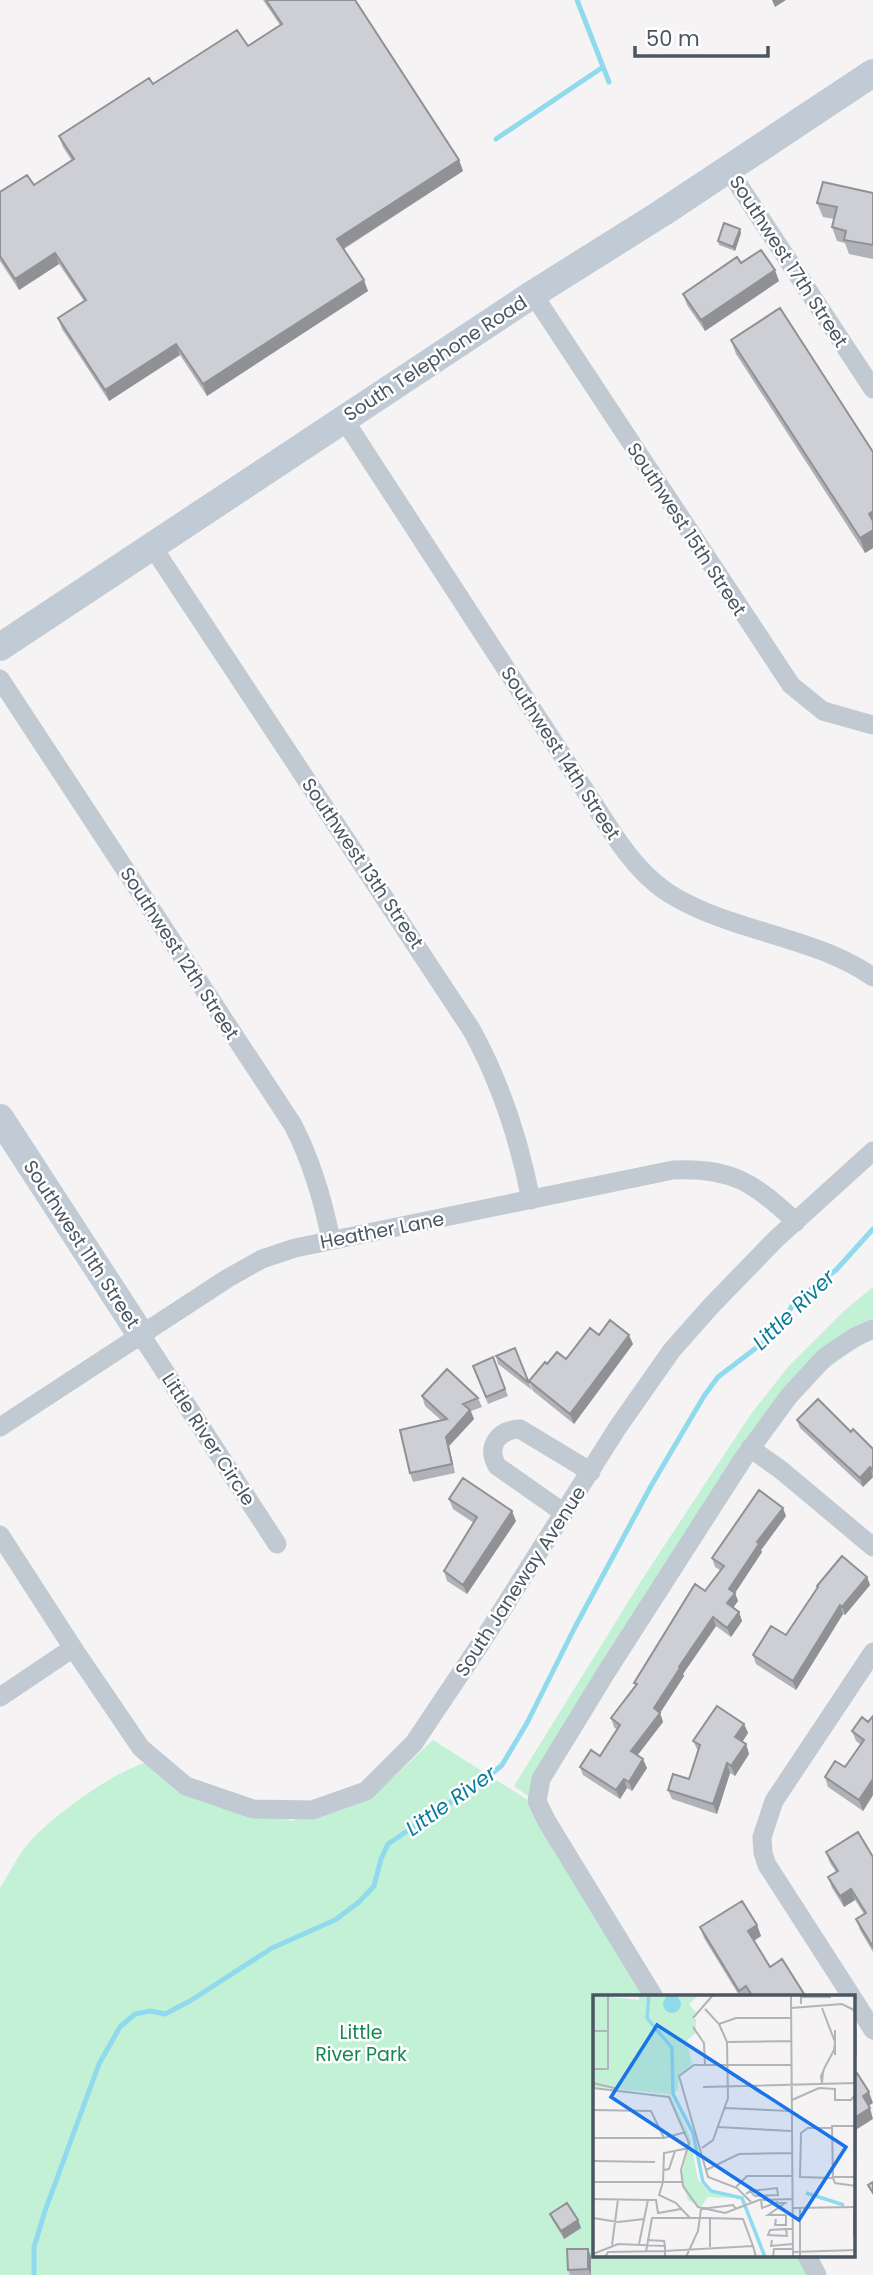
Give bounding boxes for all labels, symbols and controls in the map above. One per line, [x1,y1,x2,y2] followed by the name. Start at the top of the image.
[635,14,768,58] scale bar
[646,24,700,53] text: 50 m
[723,170,854,353] street label: Southwest 17th Street
[338,289,532,428] street label: South Telephone Road
[620,437,753,621] street label: Southwest 15th Street
[494,661,627,845] street label: Southwest 14th Street
[295,772,430,954] street label: Southwest 13th Street
[114,862,246,1045] street label: Southwest 12th Street
[17,1155,146,1334] street label: Southwest 11th Street
[318,1205,446,1256] street label: Heather Lane
[746,1262,842,1356] water label: Little River
[155,1368,262,1511] street label: Little River Circle
[449,1481,592,1682] street label: South Janeway Avenue
[400,1758,503,1842] water label: Little River
[593,1995,856,2258] inset map
[315,2019,407,2068] park label: Little River Park

